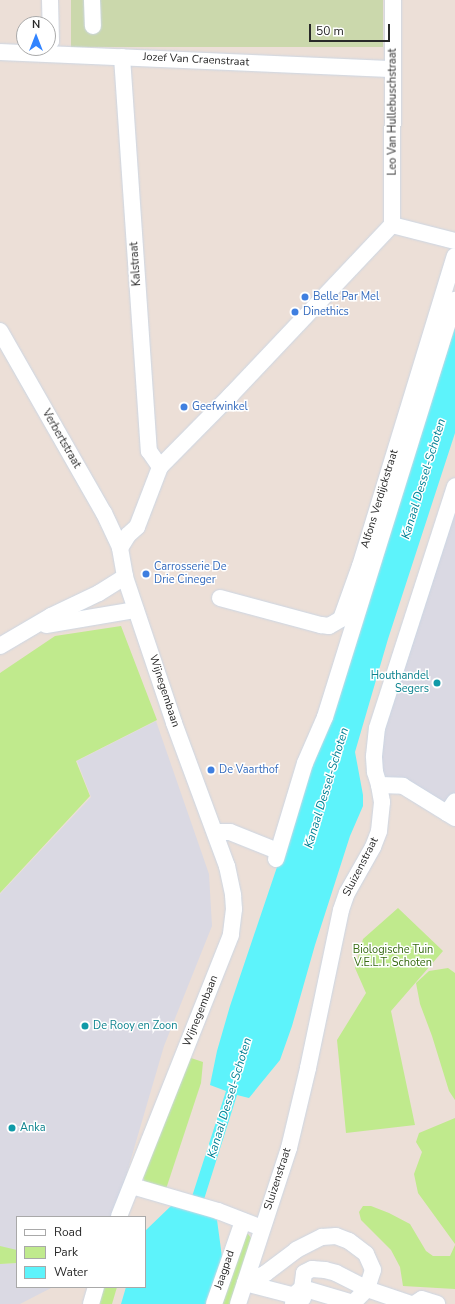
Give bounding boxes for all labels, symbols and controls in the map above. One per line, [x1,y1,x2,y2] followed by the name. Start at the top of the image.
[16,16,56,56] north arrow
[311,16,392,42] scale bar
[32,17,40,32] text: N
[316,23,344,39] text: 50 m
[386,48,400,176] street label: Leo Van Hullebuschstraat
[142,51,250,69] street label: Jozef Van Craenstraat
[128,241,144,287] street label: Kalstraat
[313,290,379,304] place label: Belle Par Mel
[300,292,310,302] marker: Belle Par Mel
[303,305,349,319] place label: Dinethics
[290,307,300,317] marker: Dinethics
[192,400,248,414] place label: Geefwinkel
[179,402,189,412] marker: Geefwinkel
[39,407,83,471] street label: Verbertstraat
[399,417,449,541] water label: Kanaal Dessel-Schoten
[359,448,401,550] street label: Alfons Verdijckstraat
[154,561,227,587] place label: Carrosserie De Drie Cineger
[141,569,151,579] marker: Carrosserie De Drie Cineger
[146,653,182,729] street label: Wijnegembaan
[371,670,429,696] place label: Houthandel Segers
[432,678,442,688] marker: Houthandel Segers
[302,726,352,850] water label: Kanaal Dessel-Schoten
[219,763,278,777] place label: De Vaarthof
[206,765,216,775] marker: De Vaarthof
[341,835,381,899] street label: Sluizenstraat
[353,944,433,970] park label: Biologische Tuin V.E.L.T. Schoten
[181,974,221,1048] street label: Wijnegembaan
[93,1019,177,1033] place label: De Rooy en Zoon
[80,1021,90,1031] marker: De Rooy en Zoon
[205,1036,255,1160] water label: Kanaal Dessel-Schoten
[20,1121,46,1135] place label: Anka
[7,1123,17,1133] marker: Anka
[262,1146,294,1212] street label: Sluizenstraat
[16,1216,146,1288] legend
[54,1224,82,1240] text: Road
[54,1244,78,1260] text: Park
[212,1249,238,1291] street label: Jaagpad
[54,1264,88,1280] text: Water

